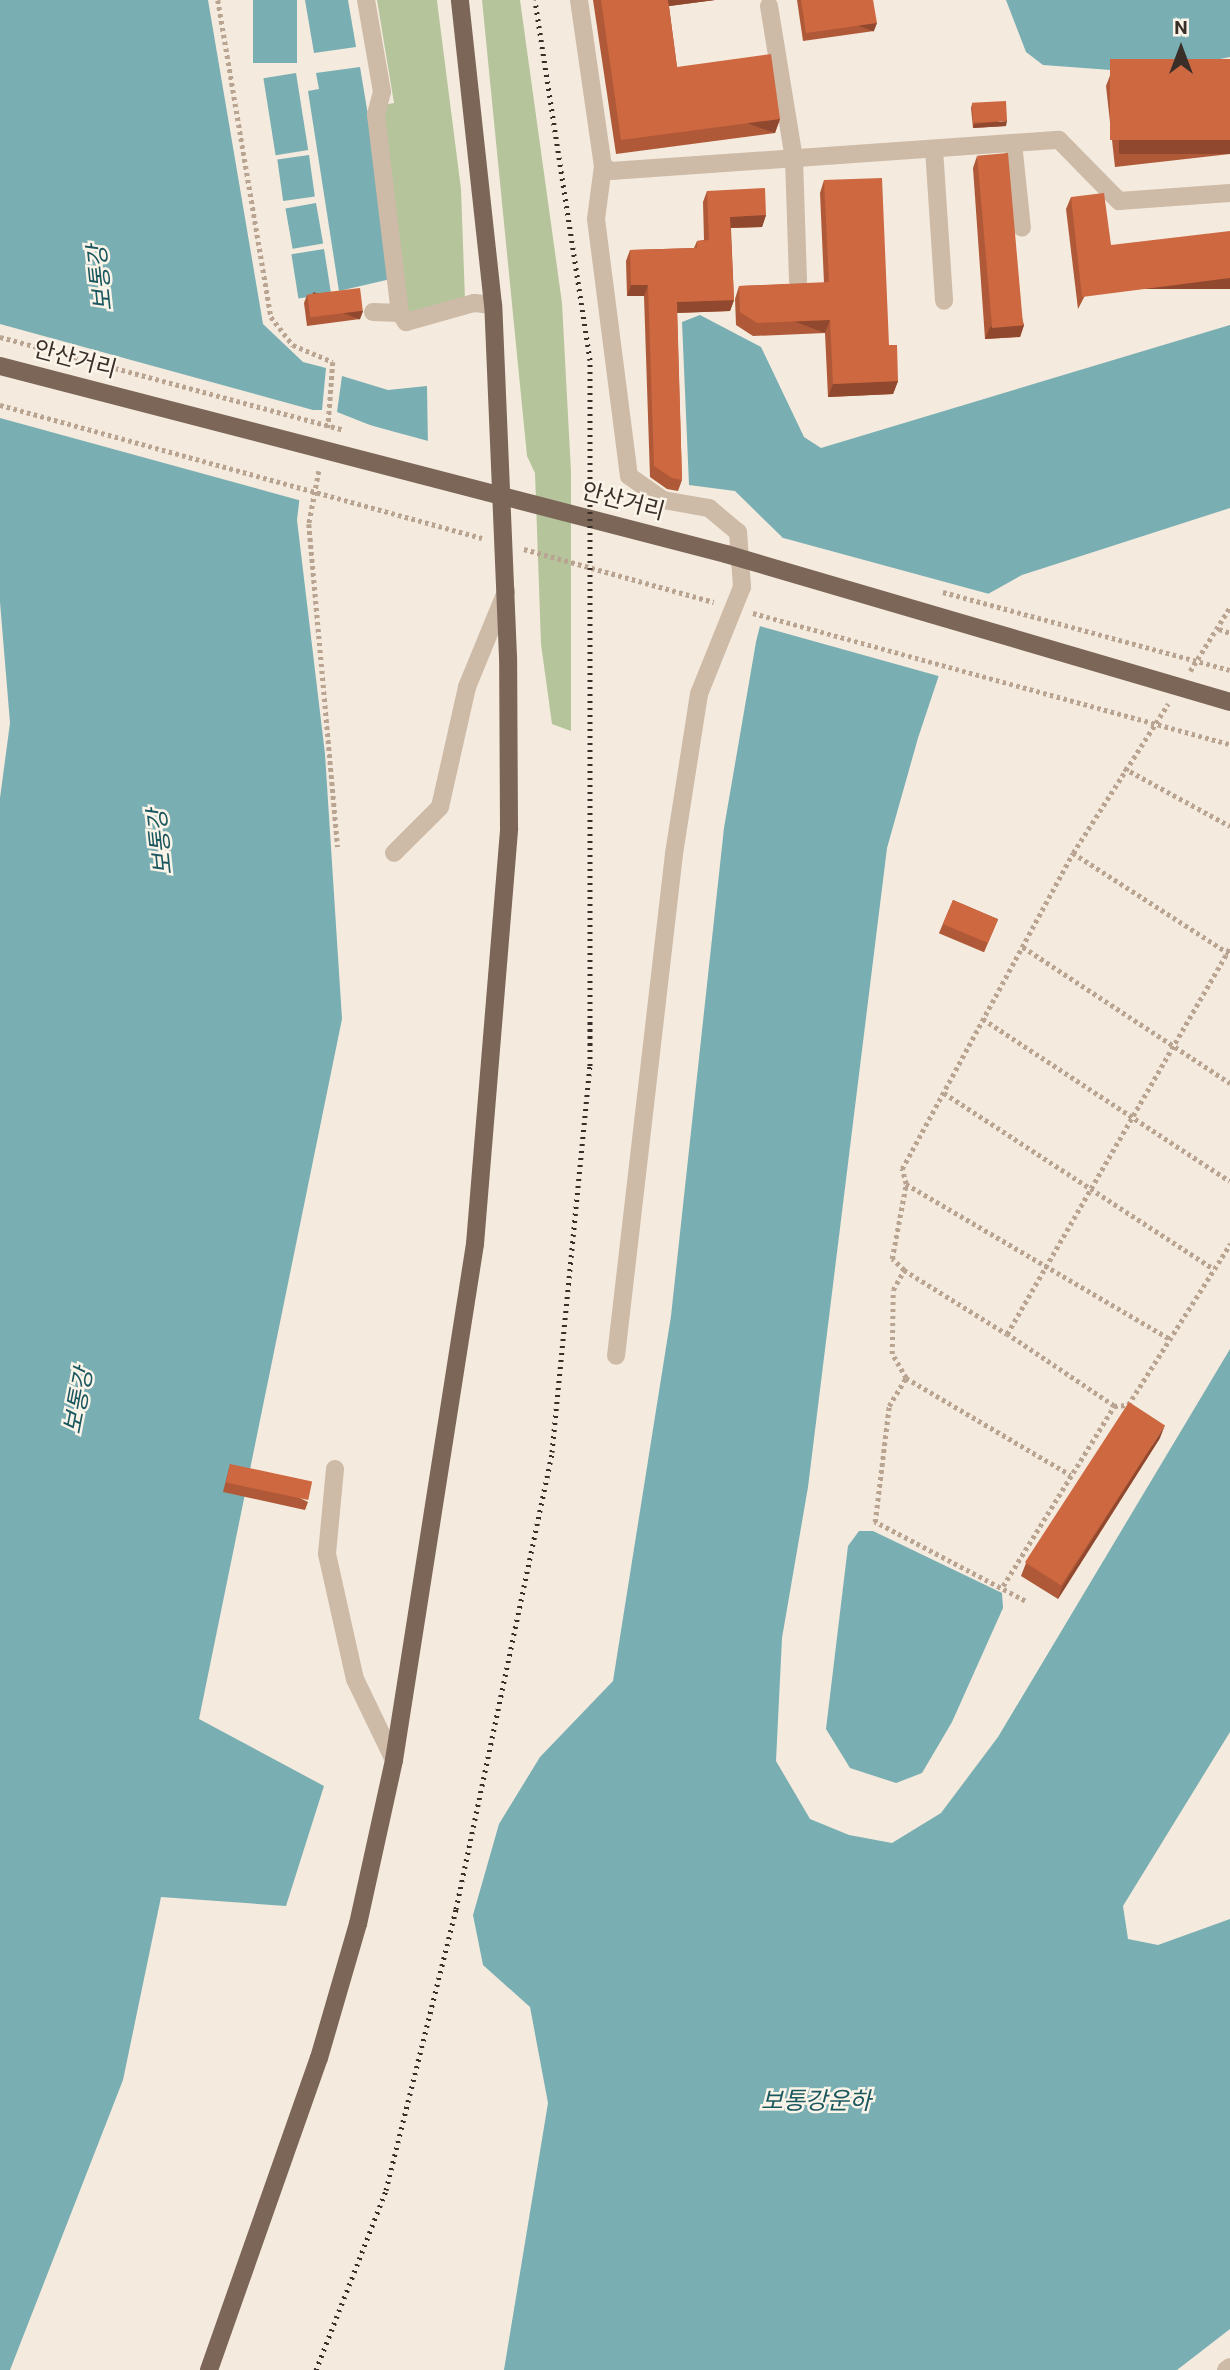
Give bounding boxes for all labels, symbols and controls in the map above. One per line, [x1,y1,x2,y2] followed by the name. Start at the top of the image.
[1146,14,1216,84] north arrow
[1174,16,1188,39] text: N
[83,244,119,312] water label: 보통강
[31,336,119,384] street label: 안산거리
[579,478,667,526] street label: 안산거리
[143,808,179,876] water label: 보통강
[59,1366,99,1436] water label: 보통강
[761,2088,871,2116] water label: 보통강운하

